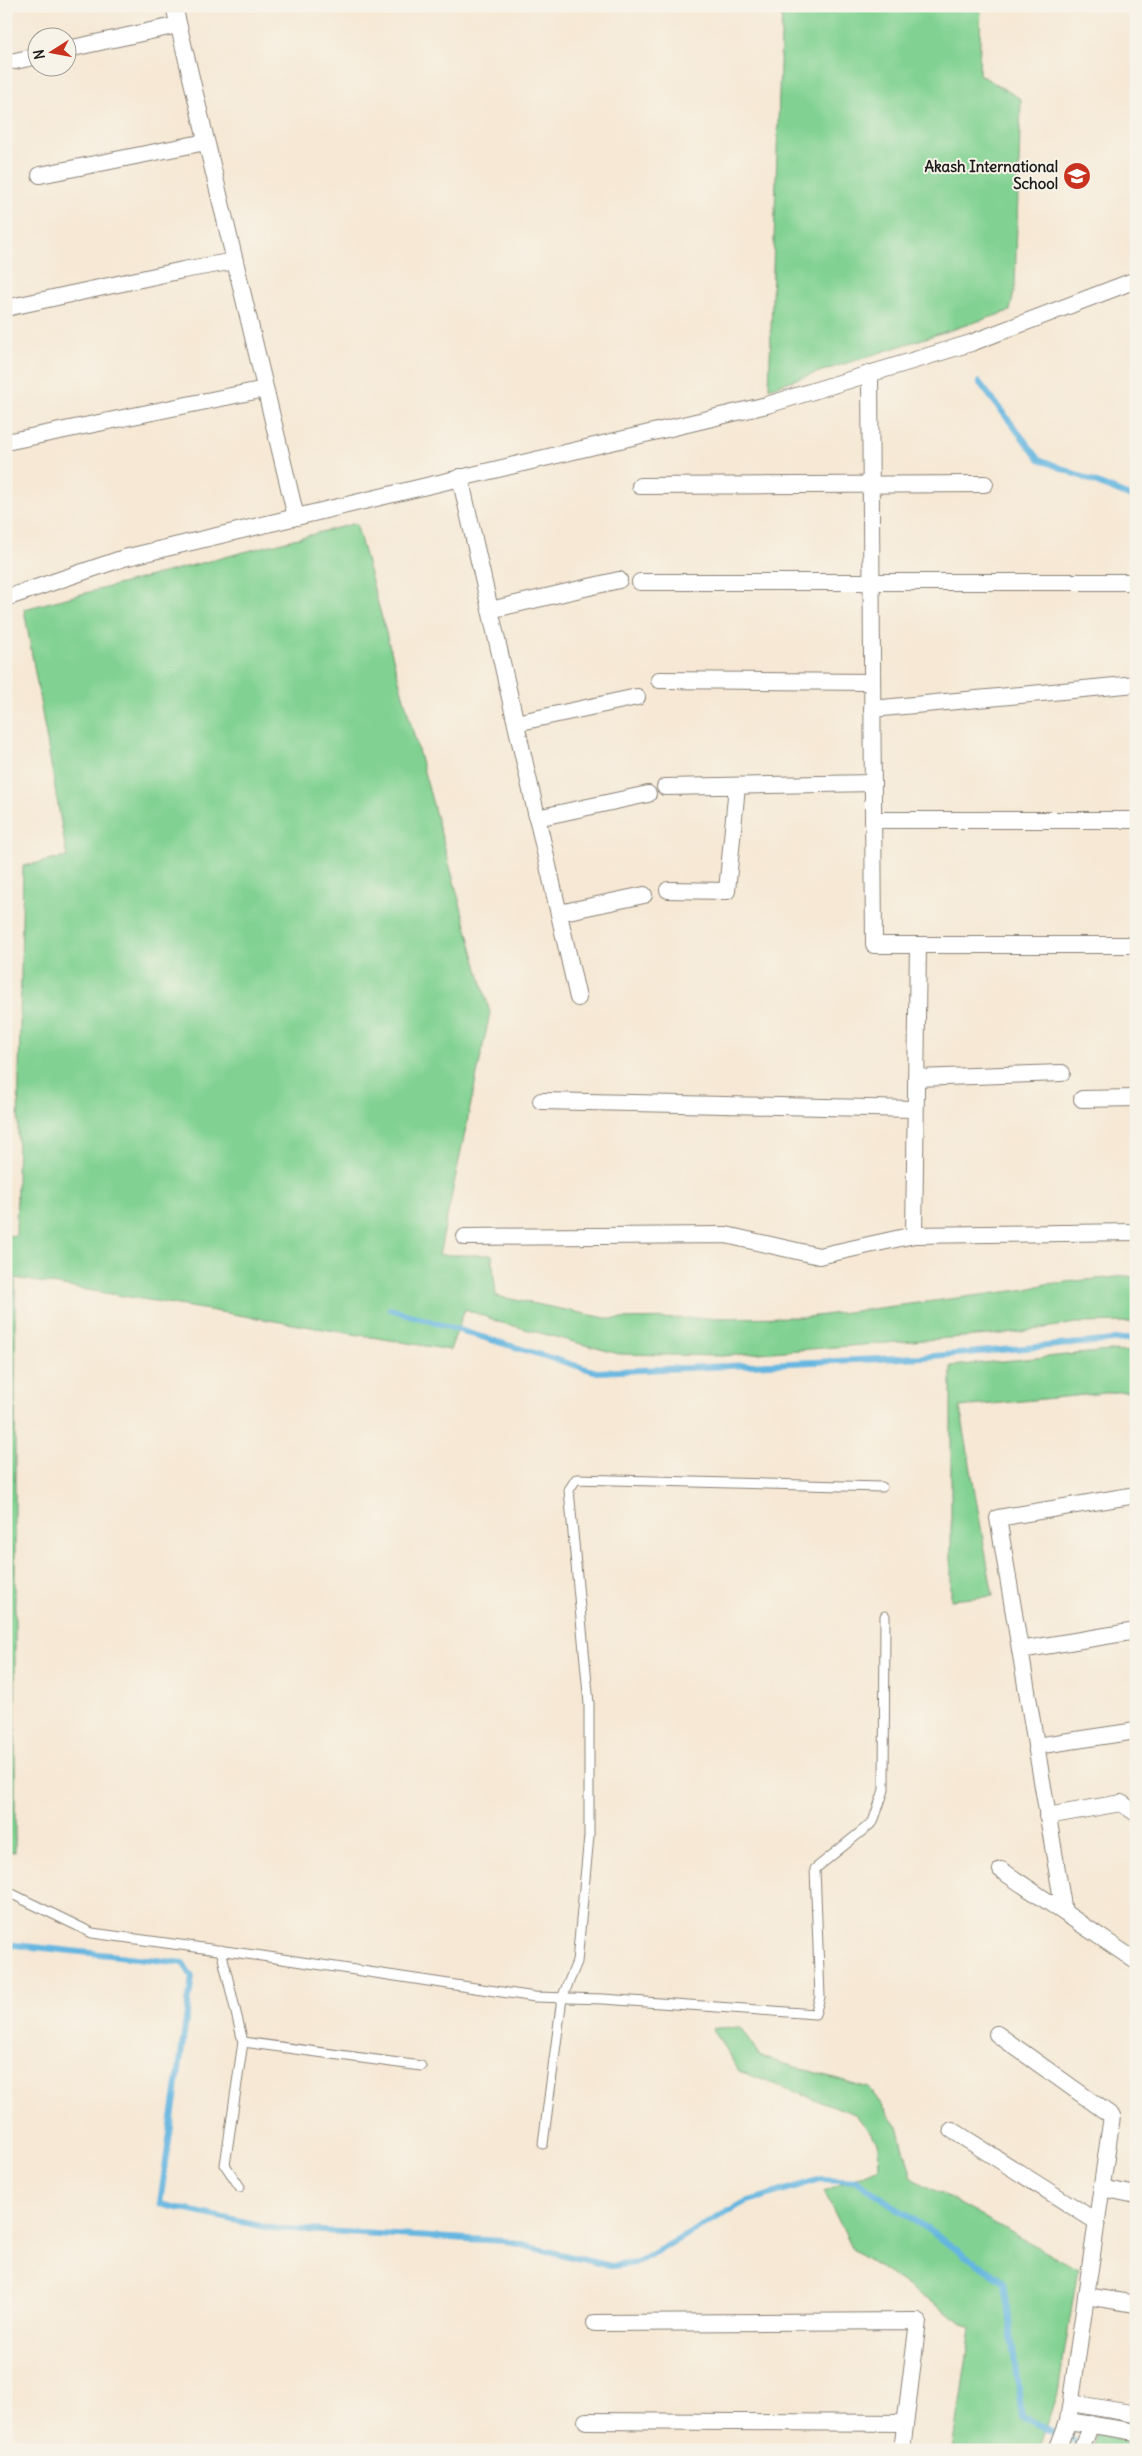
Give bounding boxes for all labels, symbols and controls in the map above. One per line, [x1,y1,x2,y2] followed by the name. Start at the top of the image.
[28,28,78,78] north arrow
[29,48,49,61] text: N
[924,157,1058,193] place label: Akash International School
[1062,161,1092,191] school or university icon: Akash International School

